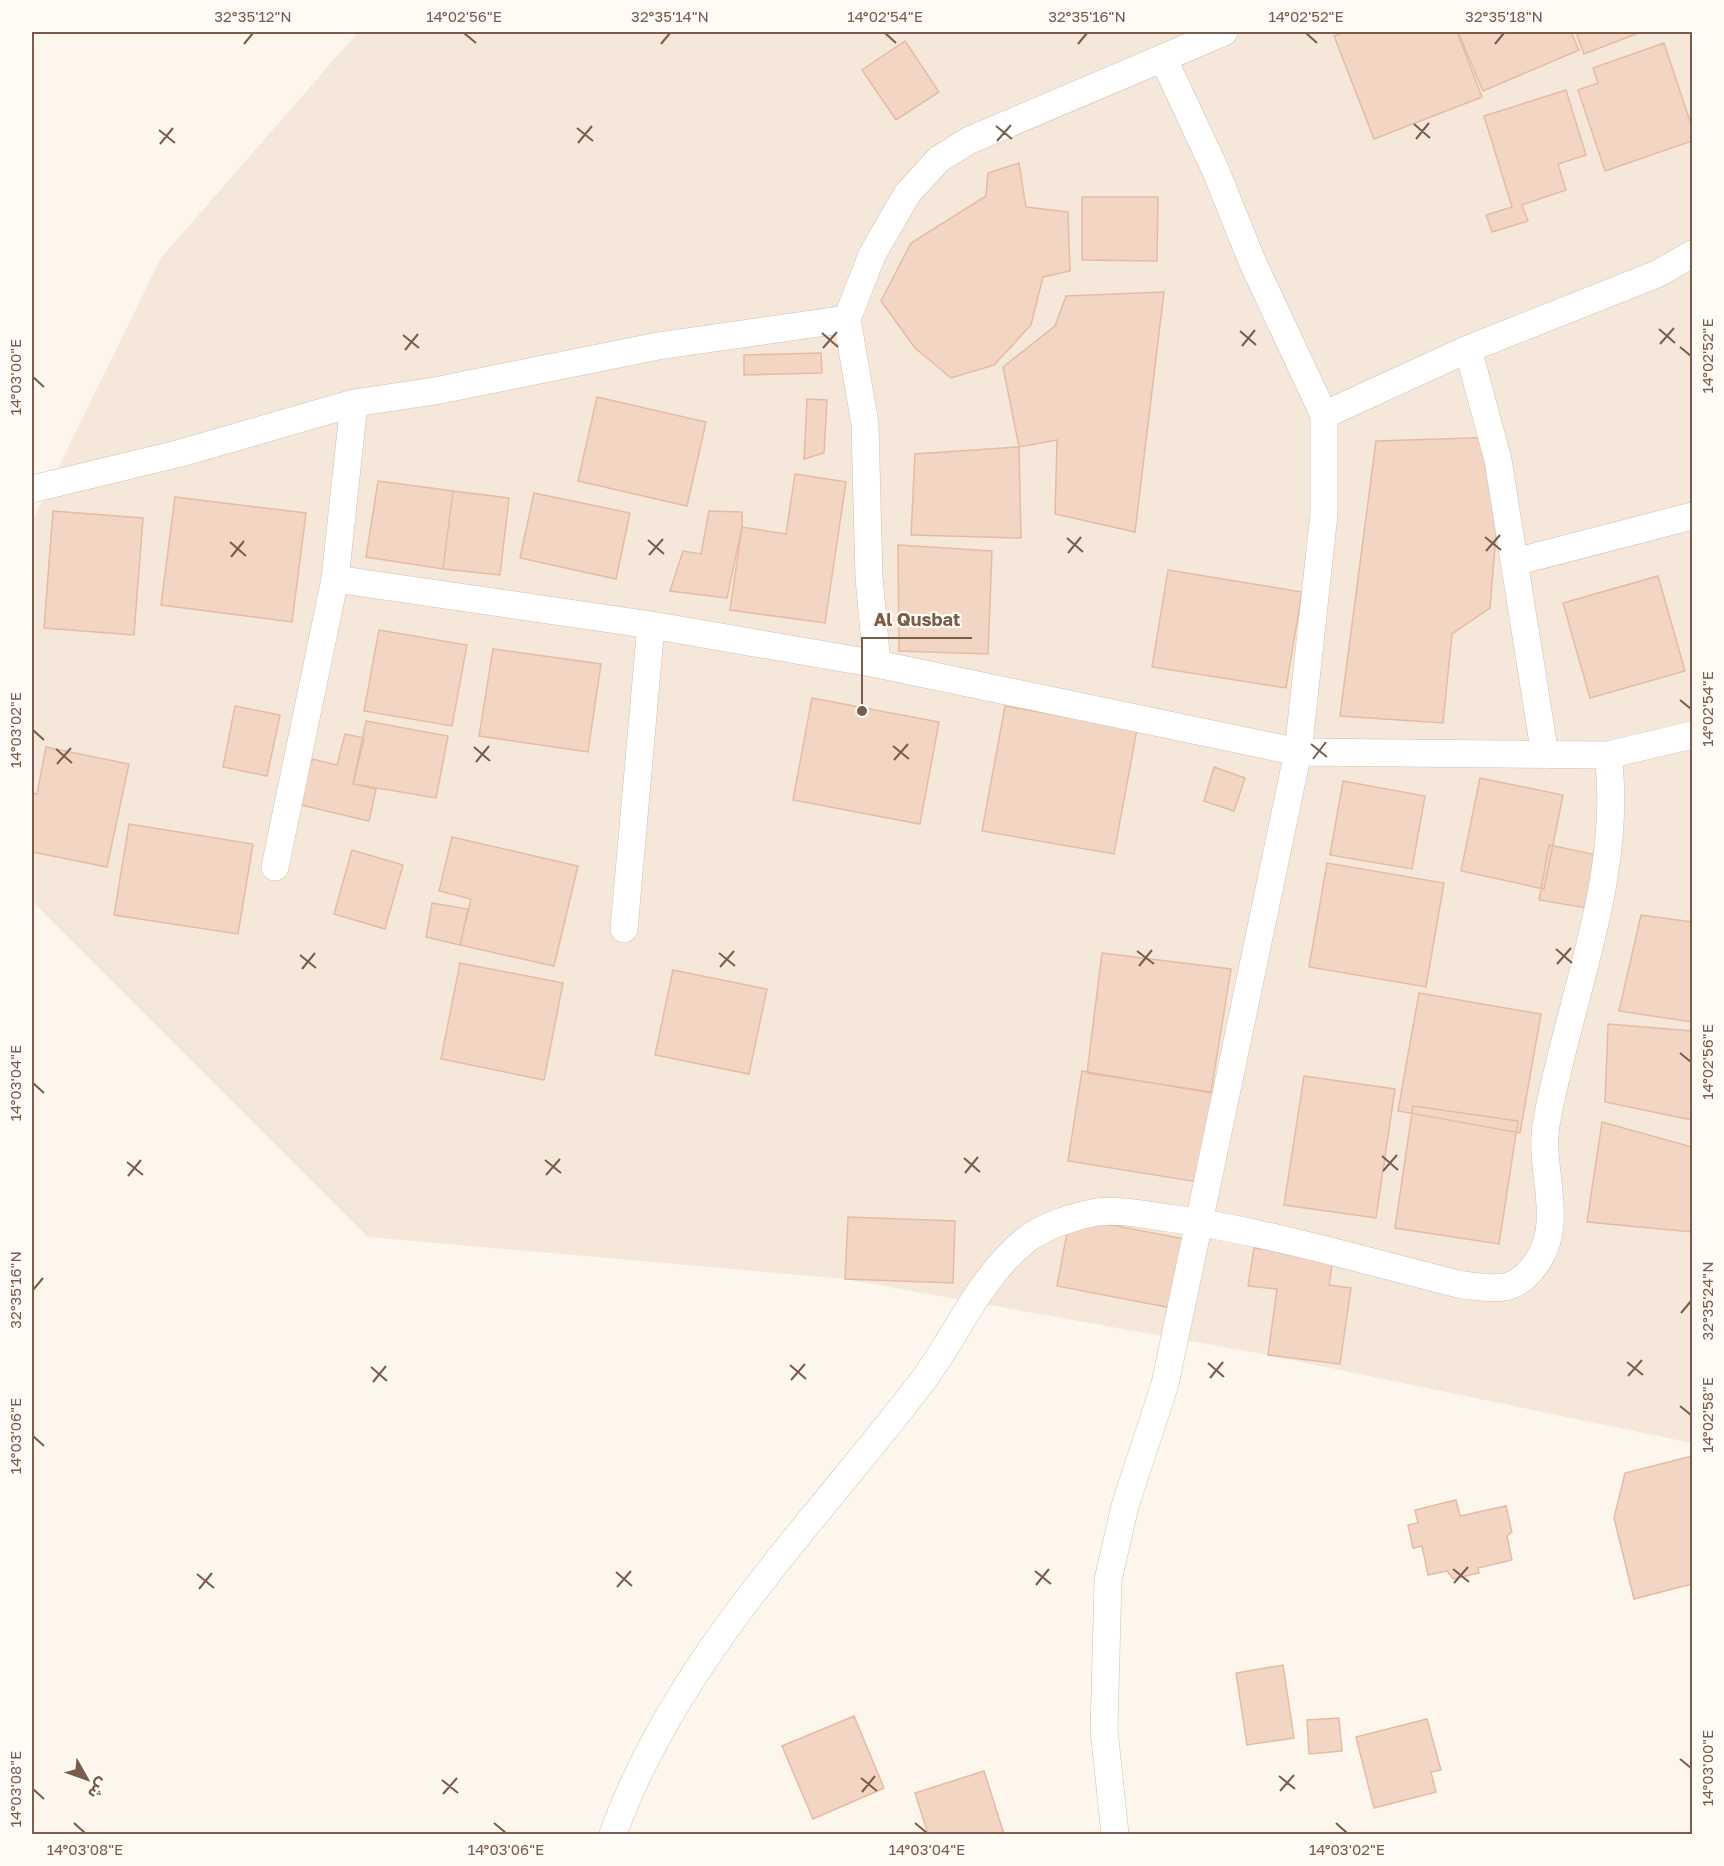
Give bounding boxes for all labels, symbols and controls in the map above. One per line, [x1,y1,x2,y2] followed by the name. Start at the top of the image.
[214,7,292,25] text: 32°35'12"N
[426,7,502,25] text: 14°02'56"E
[631,7,709,25] text: 32°35'14"N
[847,7,923,25] text: 14°02'54"E
[1048,7,1126,25] text: 32°35'16"N
[1268,7,1344,25] text: 14°02'52"E
[1465,7,1543,25] text: 32°35'18"N
[1698,318,1716,394] text: 14°02'52"E
[6,339,24,415] text: 14°03'00"E
[862,602,972,638] callout: Al Qusbat
[874,608,960,630] text: Al Qusbat
[1698,671,1716,747] text: 14°02'54"E
[6,692,24,768] text: 14°03'02"E
[1698,1024,1716,1100] text: 14°02'56"E
[6,1045,24,1121] text: 14°03'04"E
[6,1251,24,1329] text: 32°35'16"N
[1698,1261,1716,1341] text: 32°35'24"N
[1698,1377,1716,1453] text: 14°02'58"E
[6,1398,24,1474] text: 14°03'06"E
[1698,1730,1716,1806] text: 14°03'00"E
[57,1749,117,1809] north arrow
[6,1751,24,1827] text: 14°03'08"E
[84,1774,113,1804] text: ش
[47,1840,123,1858] text: 14°03'08"E
[468,1840,544,1858] text: 14°03'06"E
[889,1840,965,1858] text: 14°03'04"E
[1309,1840,1385,1858] text: 14°03'02"E

